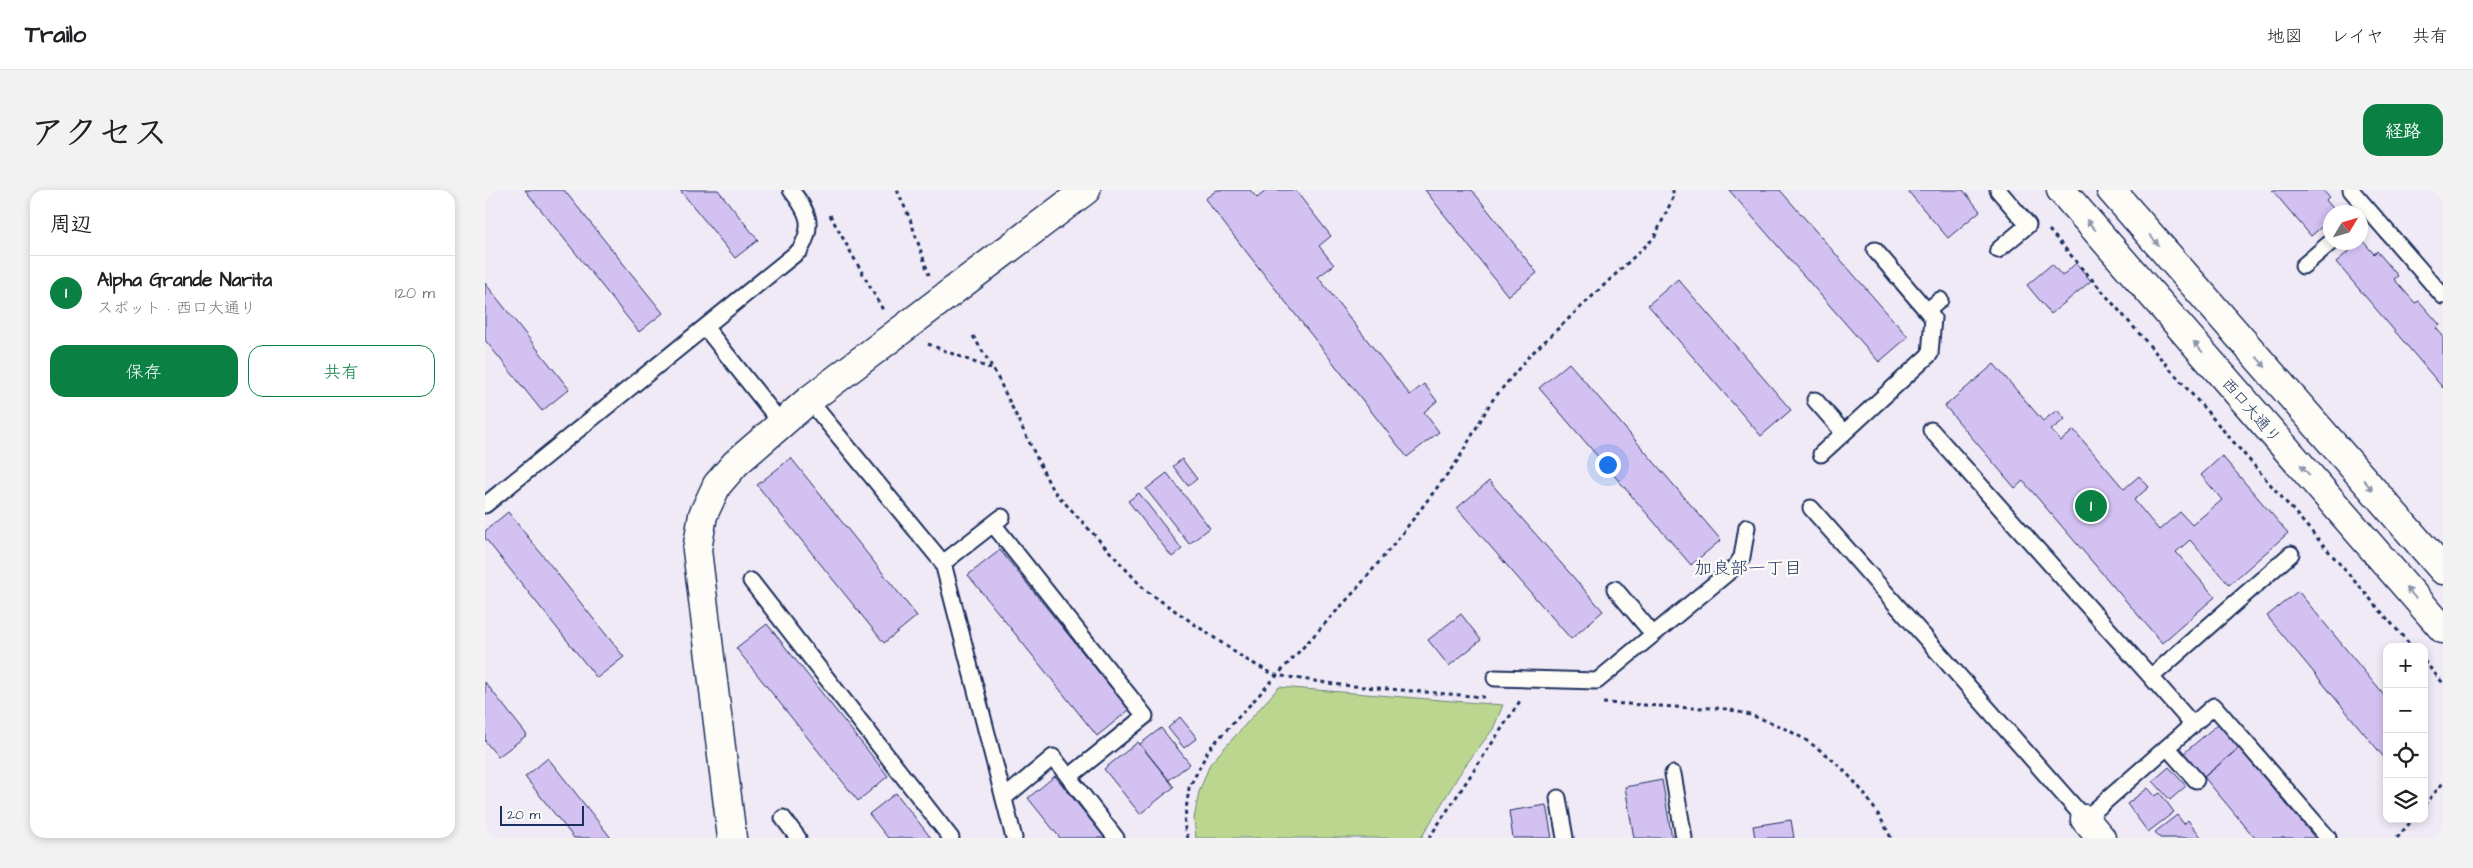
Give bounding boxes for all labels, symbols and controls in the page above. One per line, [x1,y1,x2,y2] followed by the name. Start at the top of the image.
[25,18,86,52] text: Trailo
[2267,24,2303,49] text: 地図
[2331,24,2384,49] text: レイヤ
[2412,24,2448,49] text: 共有
[2363,104,2443,156] button: 経路
[30,109,168,158] text: アクセス
[2323,205,2368,250] north arrow
[50,210,92,239] text: 周辺
[2086,218,2097,231] one-way arrow
[2149,233,2160,246] one-way arrow
[97,267,272,294] text: Alpha Grande Narita
[65,282,67,304] text: 1
[395,282,435,304] text: 120 m
[97,297,256,319] text: スポット · 西口大通り
[2192,342,2204,354] one-way arrow
[50,345,238,397] button: 保存
[248,345,435,397] button: 共有
[2256,356,2267,369] one-way arrow
[2217,373,2286,448] street label: 西口大通り
[1595,452,1621,478] your location
[2299,464,2310,477] one-way arrow
[2362,478,2374,490] one-way arrow
[2075,487,2107,525] pin: 1
[1694,556,1802,581] district label: 加良部一丁目
[2405,587,2417,599] one-way arrow
[2383,643,2428,823] map controls
[2383,643,2428,688] button: +
[2383,688,2428,733] button: −
[2383,733,2428,778] button: locate
[2383,778,2428,823] button: layers
[500,803,584,826] scale bar
[507,805,540,825] text: 20 m

